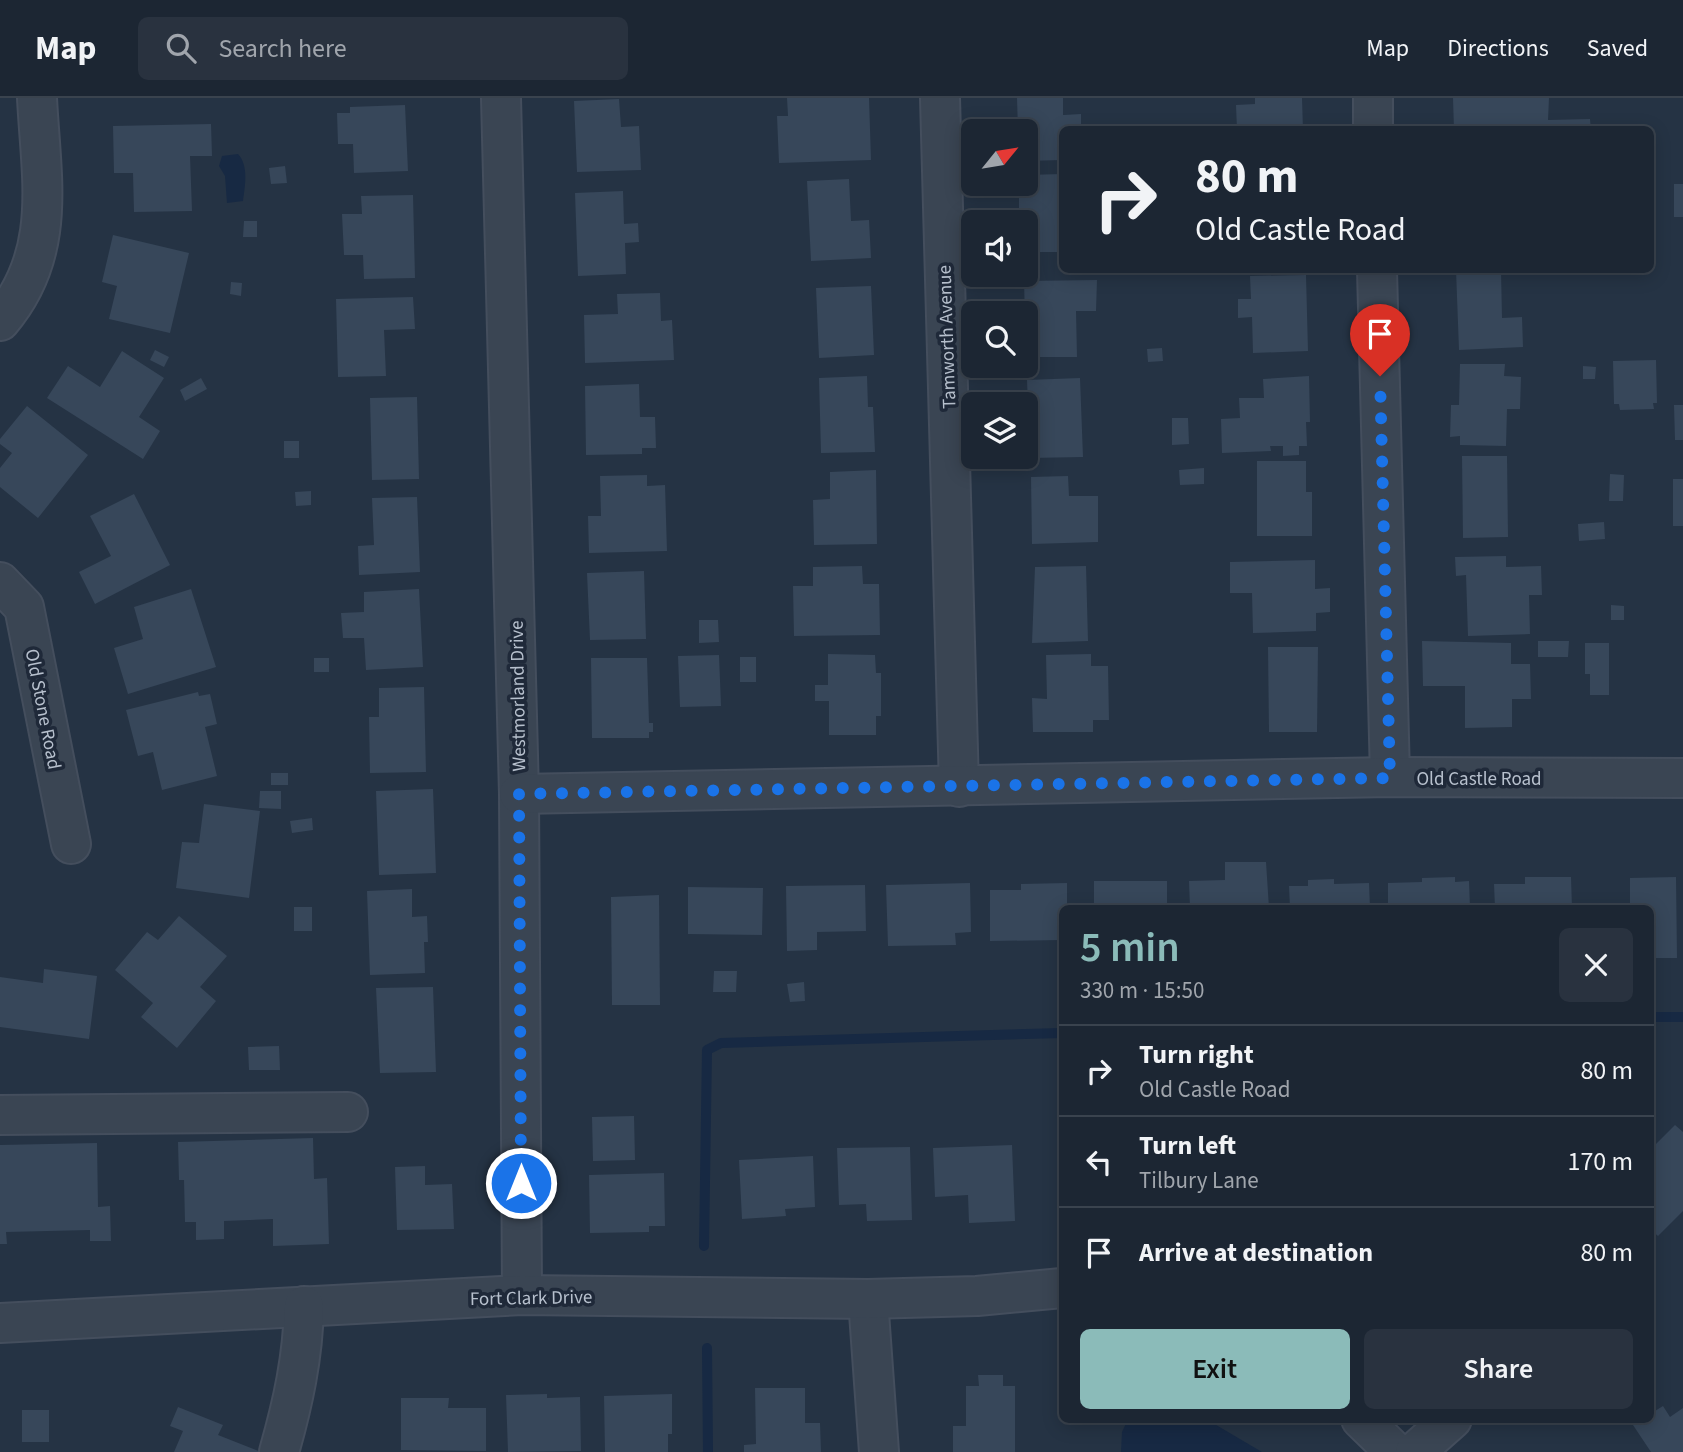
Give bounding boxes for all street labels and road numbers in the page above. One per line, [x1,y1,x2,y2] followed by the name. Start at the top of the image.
[931,265,963,409] street label: Tamworth Avenue
[504,620,533,772] street label: Westmorland Drive
[18,647,67,772] street label: Old Stone Road
[1416,766,1542,793] street label: Old Castle Road
[470,1284,593,1313] street label: Fort Clark Drive

